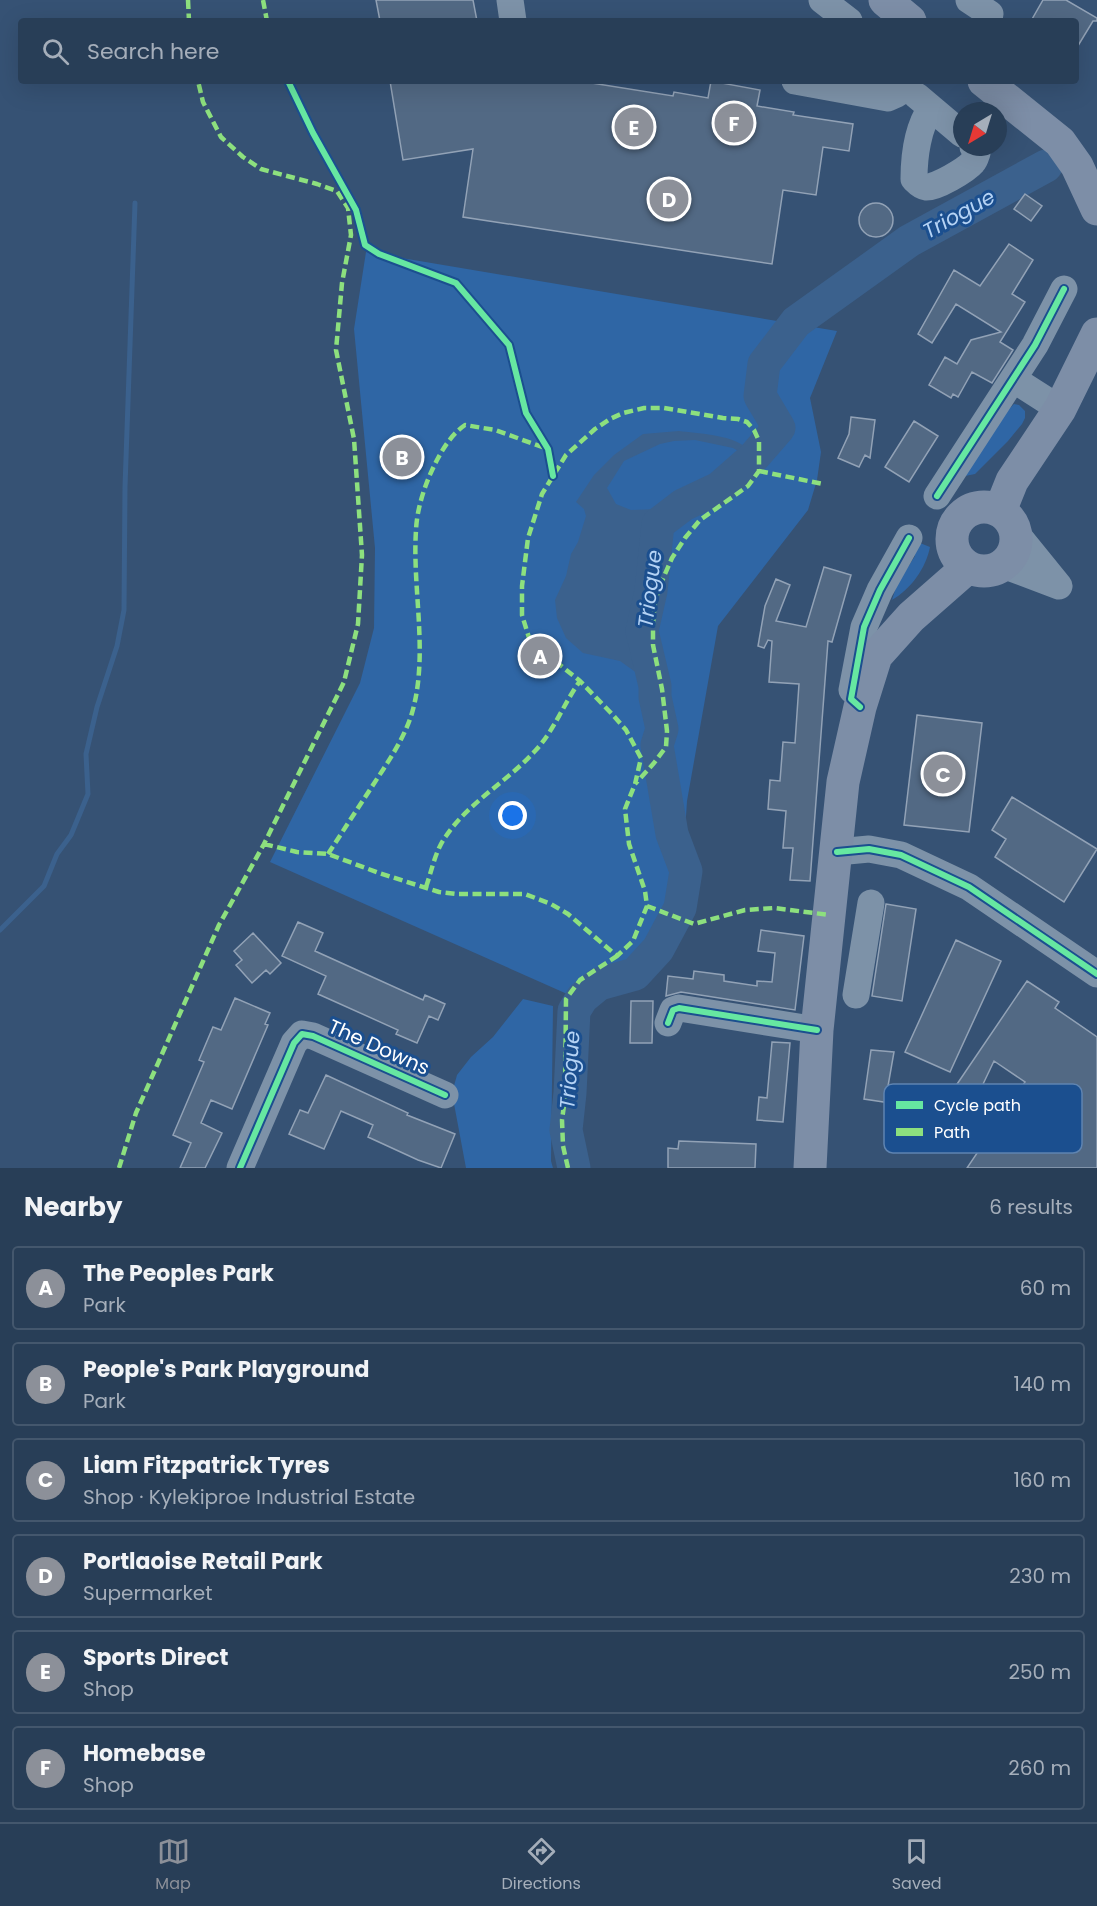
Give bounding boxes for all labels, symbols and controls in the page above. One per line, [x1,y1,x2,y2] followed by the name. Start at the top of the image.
[18,18,1079,84] search box
[39,35,72,68] icon: search
[87,36,220,67] text: Search here
[714,100,754,146] pin: F
[953,102,1007,156] north arrow
[614,104,654,150] pin: E
[650,176,688,222] pin: D
[917,182,1000,245] water label: Triogue
[382,434,422,480] pin: B
[630,548,669,630] water label: Triogue
[520,634,560,678] pin: A
[924,752,962,796] pin: C
[498,801,527,830] your location
[324,1012,434,1082] street label: The Downs
[552,1030,587,1110] water label: Triogue
[884,1084,1082,1153] legend
[934,1094,1021,1117] text: Cycle path
[934,1121,970,1144] text: Path
[24,1189,122,1225] text: Nearby
[989,1193,1073,1221] text: 6 results
[83,1258,274,1289] text: The Peoples Park
[38,1274,53,1302] text: A
[1020,1274,1071,1302] text: 60 m
[83,1291,126,1319] text: Park
[83,1354,369,1385] text: People's Park Playground
[39,1370,52,1398] text: B
[1014,1370,1071,1398] text: 140 m
[83,1387,126,1415] text: Park
[83,1450,330,1481] text: Liam Fitzpatrick Tyres
[38,1466,53,1494] text: C
[1013,1466,1071,1494] text: 160 m
[83,1483,415,1511] text: Shop · Kylekiproe Industrial Estate
[83,1546,323,1577] text: Portlaoise Retail Park
[38,1562,53,1590] text: D
[1009,1562,1071,1590] text: 230 m
[83,1579,212,1607] text: Supermarket
[83,1642,228,1673] text: Sports Direct
[40,1658,51,1686] text: E
[1008,1658,1071,1686] text: 250 m
[83,1675,134,1703] text: Shop
[83,1738,206,1769] text: Homebase
[40,1754,51,1782] text: F
[1008,1754,1071,1782] text: 260 m
[83,1771,134,1799] text: Shop
[155,1835,191,1896] tab: Map
[502,1835,581,1896] tab: Directions
[892,1835,942,1896] tab: Saved

